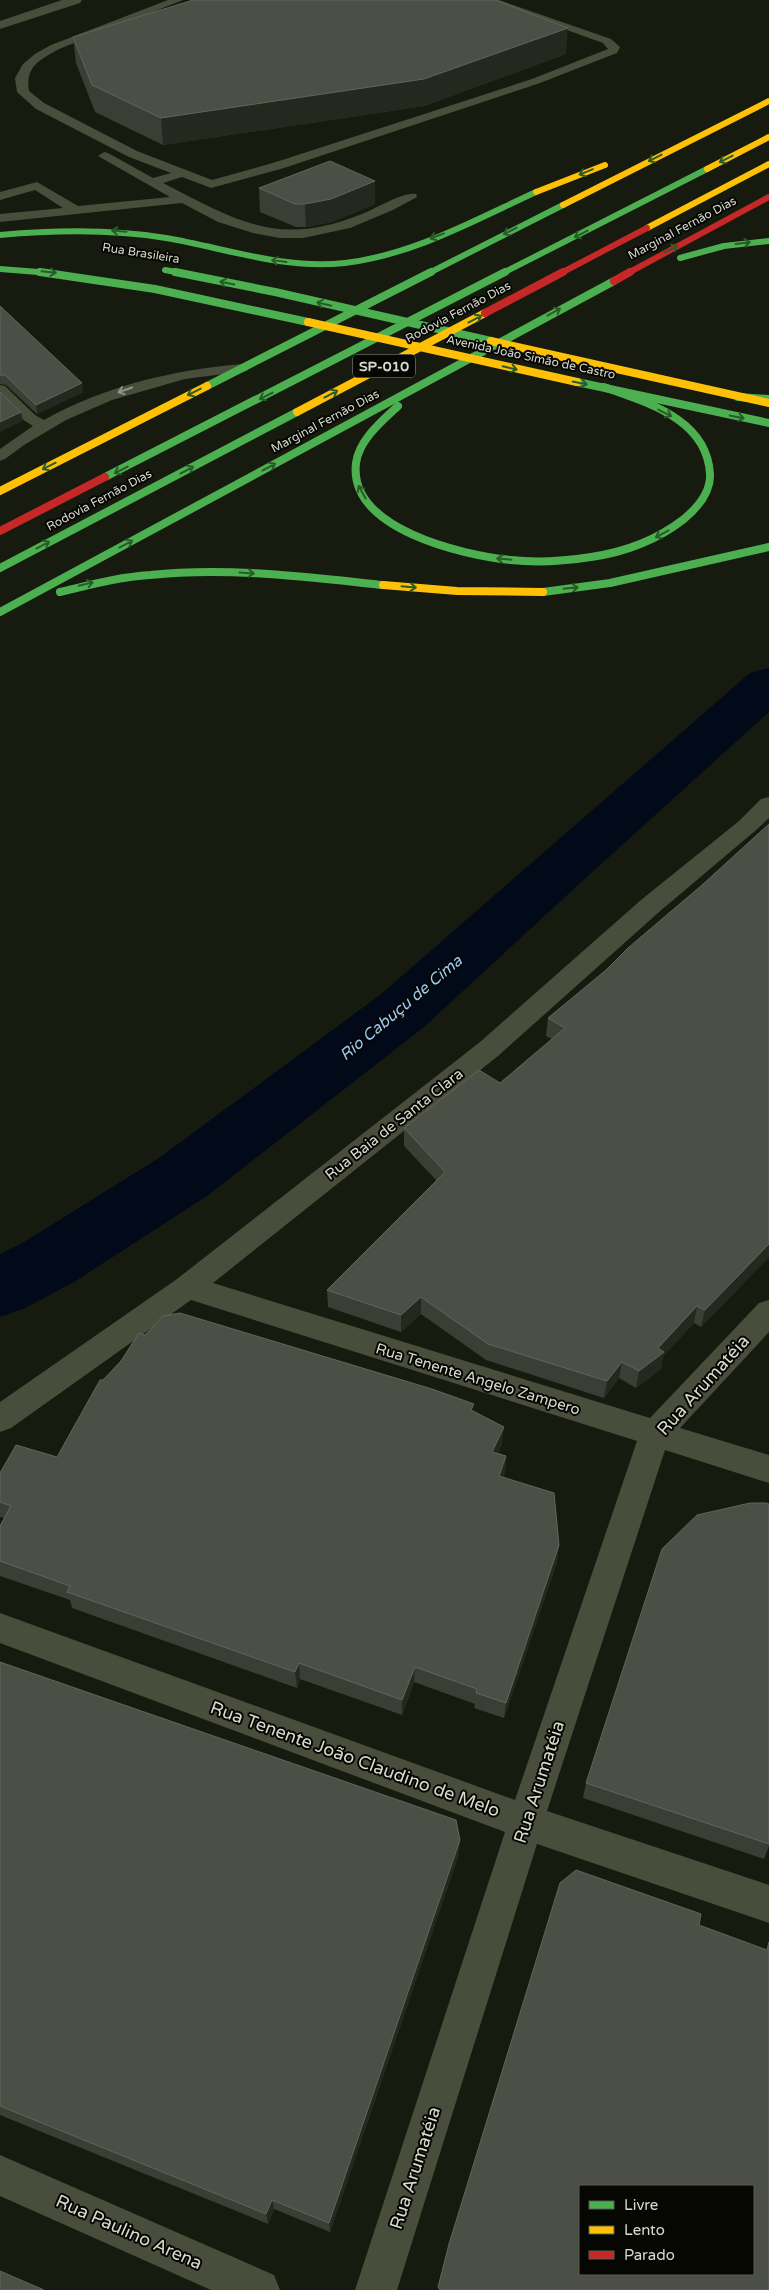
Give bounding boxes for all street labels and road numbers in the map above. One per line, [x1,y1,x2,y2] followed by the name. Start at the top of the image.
[626,193,739,262] street label: Marginal Fernão Dias
[101,240,181,266] street label: Rua Brasileira
[403,278,513,346] street label: Rodovia Fernão Dias
[445,332,617,382] street label: Avenida João Simão de Castro
[353,354,415,378] road number: SP-010
[269,386,382,455] street label: Marginal Fernão Dias
[44,466,154,534] street label: Rodovia Fernão Dias
[321,1064,467,1184] street label: Rua Baia de Santa Clara
[652,1330,754,1440] street label: Rua Arumatéia
[374,1339,582,1419] street label: Rua Tenente Angelo Zampero
[207,1696,503,1822] street label: Rua Tenente João Claudino de Melo
[509,1718,569,1846] street label: Rua Arumatéia
[385,2104,445,2232] street label: Rua Arumatéia
[52,2190,206,2274] street label: Rua Paulino Arena

